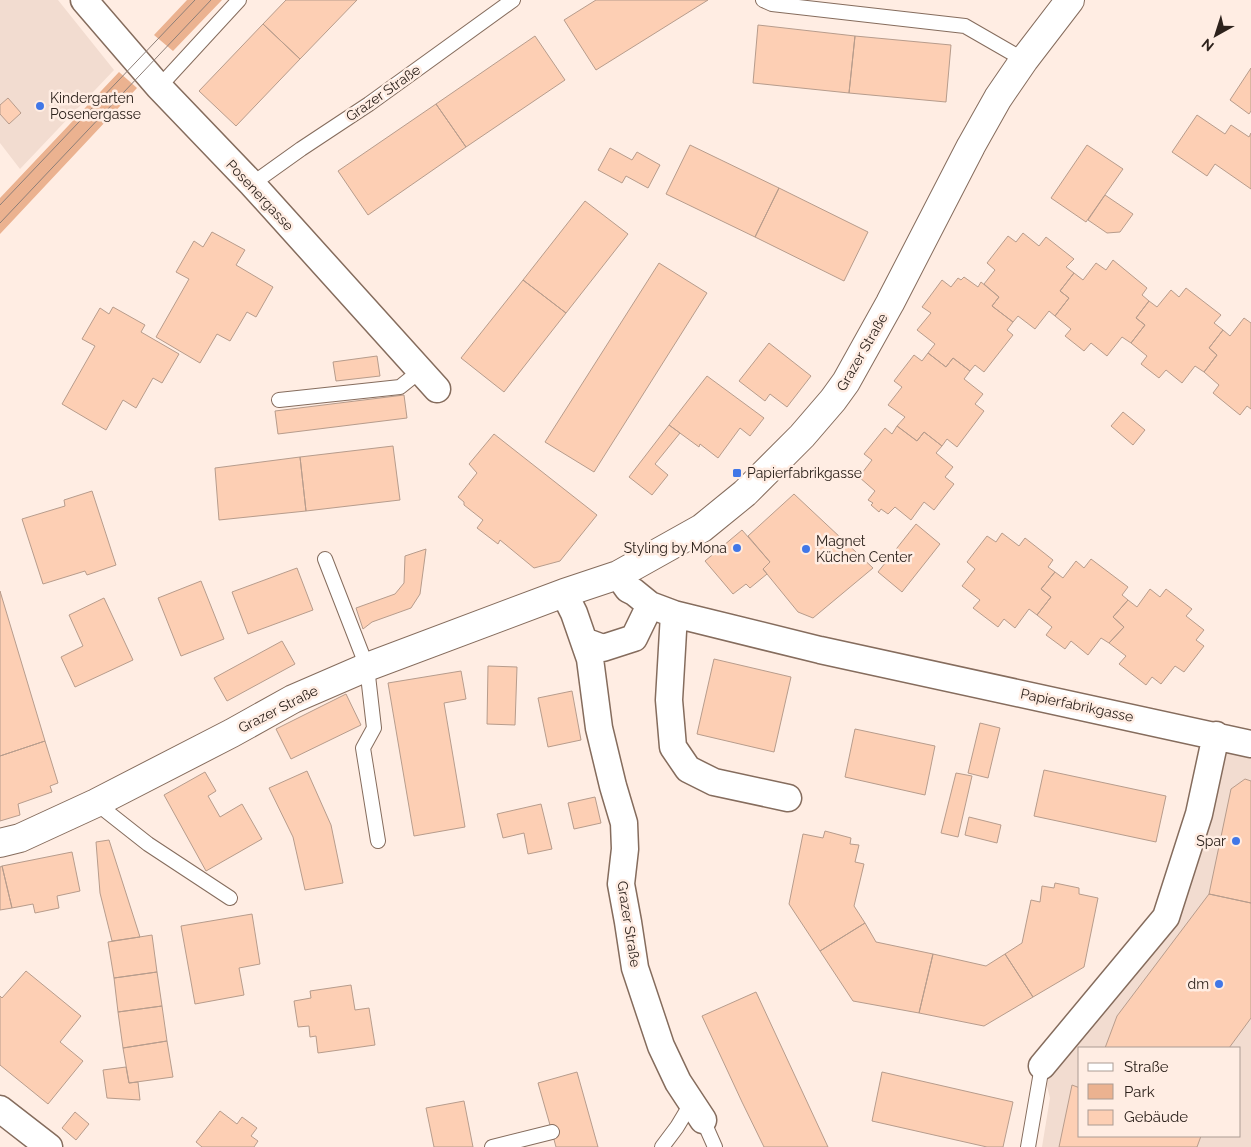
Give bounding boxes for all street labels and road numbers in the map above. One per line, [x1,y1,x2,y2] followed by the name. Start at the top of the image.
[343,61,423,125] street label: Grazer Straße
[223,156,297,234] street label: Posenergasse
[833,310,891,394] street label: Grazer Straße
[236,682,320,736] street label: Grazer Straße
[1019,685,1135,725] street label: Papierfabrikgasse
[614,880,644,968] street label: Grazer Straße

